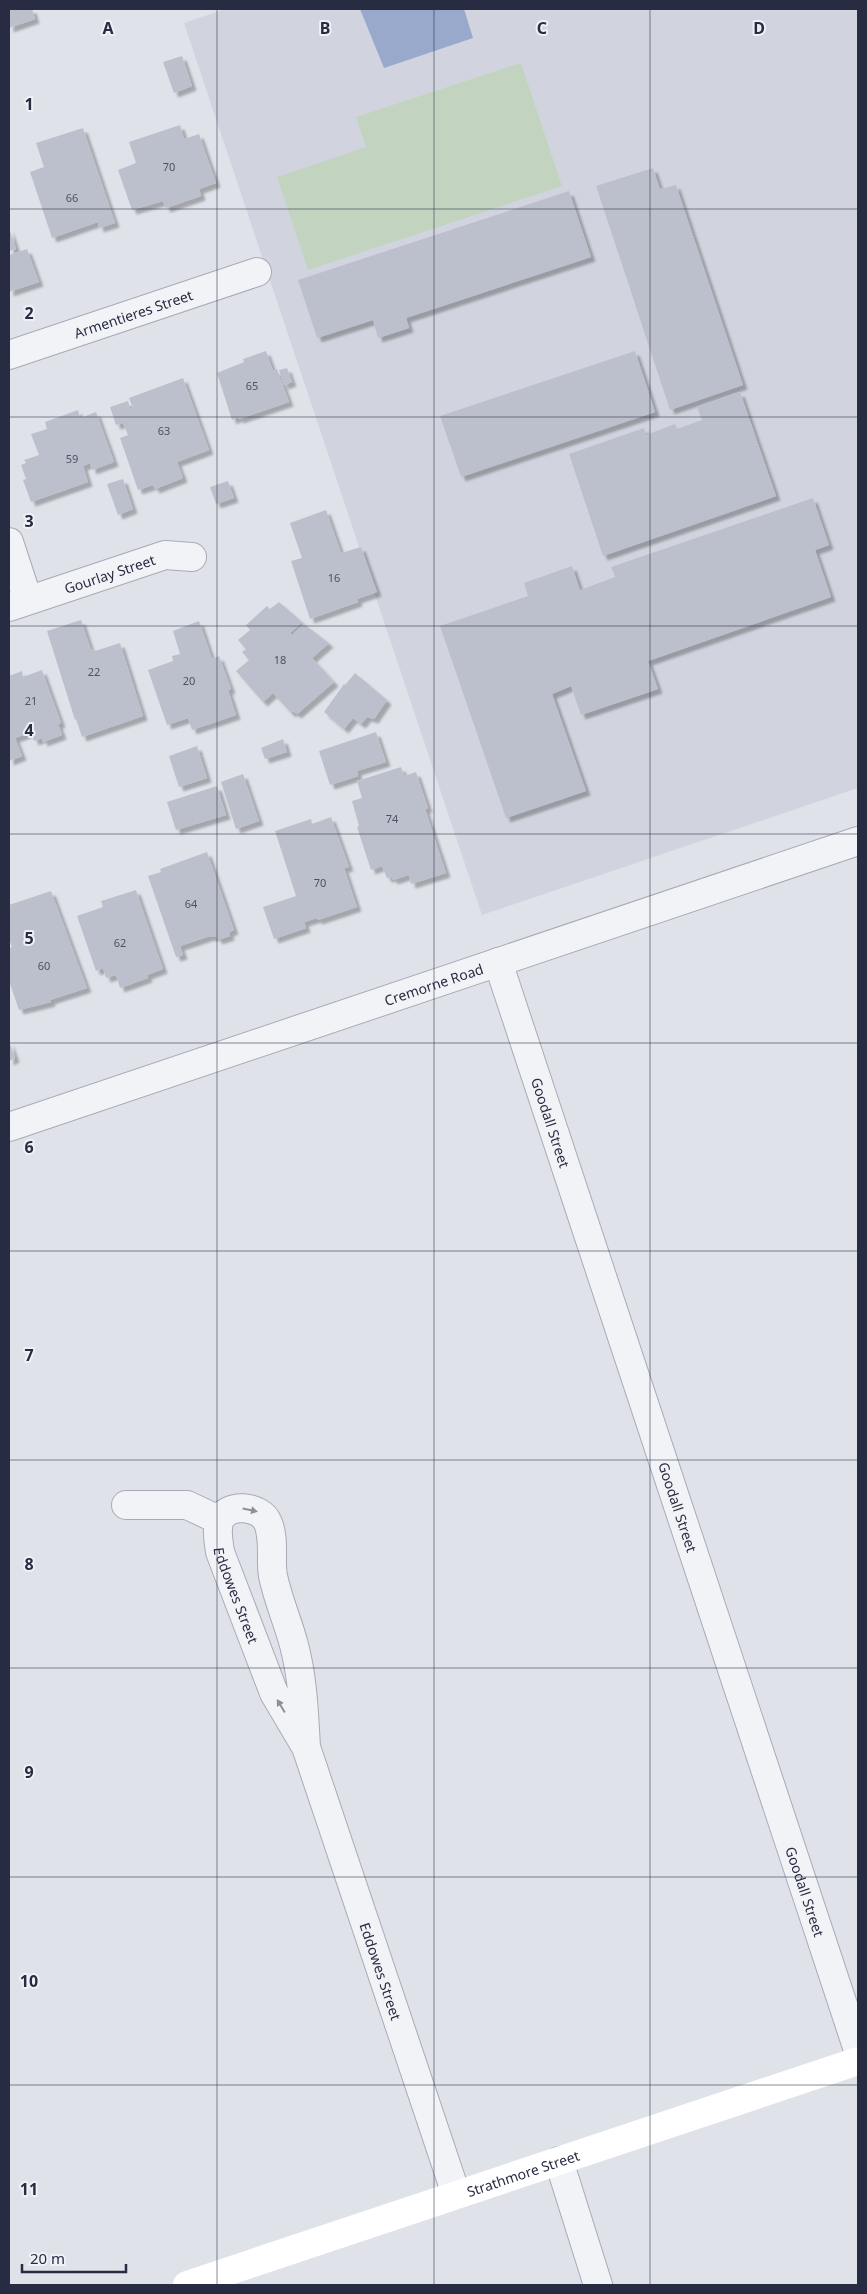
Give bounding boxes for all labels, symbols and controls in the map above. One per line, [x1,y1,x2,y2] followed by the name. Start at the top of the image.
[102,17,114,39] text: A
[320,17,330,39] text: B
[537,17,547,39] text: C
[753,17,765,39] text: D
[24,93,34,115] text: 1
[163,159,175,174] house number: 70
[66,190,78,205] house number: 66
[71,285,195,342] street label: Armentieres Street
[24,302,34,324] text: 2
[246,378,258,393] house number: 65
[158,423,170,438] house number: 63
[66,451,78,466] house number: 59
[24,510,34,532] text: 3
[62,550,157,597] street label: Gourlay Street
[328,570,340,585] house number: 16
[274,652,286,667] house number: 18
[88,664,100,679] house number: 22
[183,673,195,688] house number: 20
[25,693,37,708] house number: 21
[24,719,34,741] text: 4
[386,811,399,826] house number: 74
[314,875,326,890] house number: 70
[185,896,198,911] house number: 64
[24,927,34,949] text: 5
[114,935,126,950] house number: 62
[38,958,50,973] house number: 60
[381,958,486,1010] street label: Cremorne Road
[527,1075,575,1170] street label: Goodall Street
[24,1136,34,1158] text: 6
[24,1344,34,1366] text: 7
[655,1459,702,1554] street label: Goodall Street
[243,1506,258,1514] one-way arrow
[210,1546,264,1646] street label: Eddowes Street
[24,1553,34,1575] text: 8
[277,1699,286,1712] one-way arrow
[24,1761,34,1783] text: 9
[782,1844,829,1939] street label: Goodall Street
[356,1920,406,2022] street label: Eddowes Street
[20,1970,38,1992] text: 10
[464,2145,582,2201] street label: Strathmore Street
[20,2178,38,2200] text: 11
[22,2242,126,2274] scale bar
[30,2248,65,2268] text: 20 m

